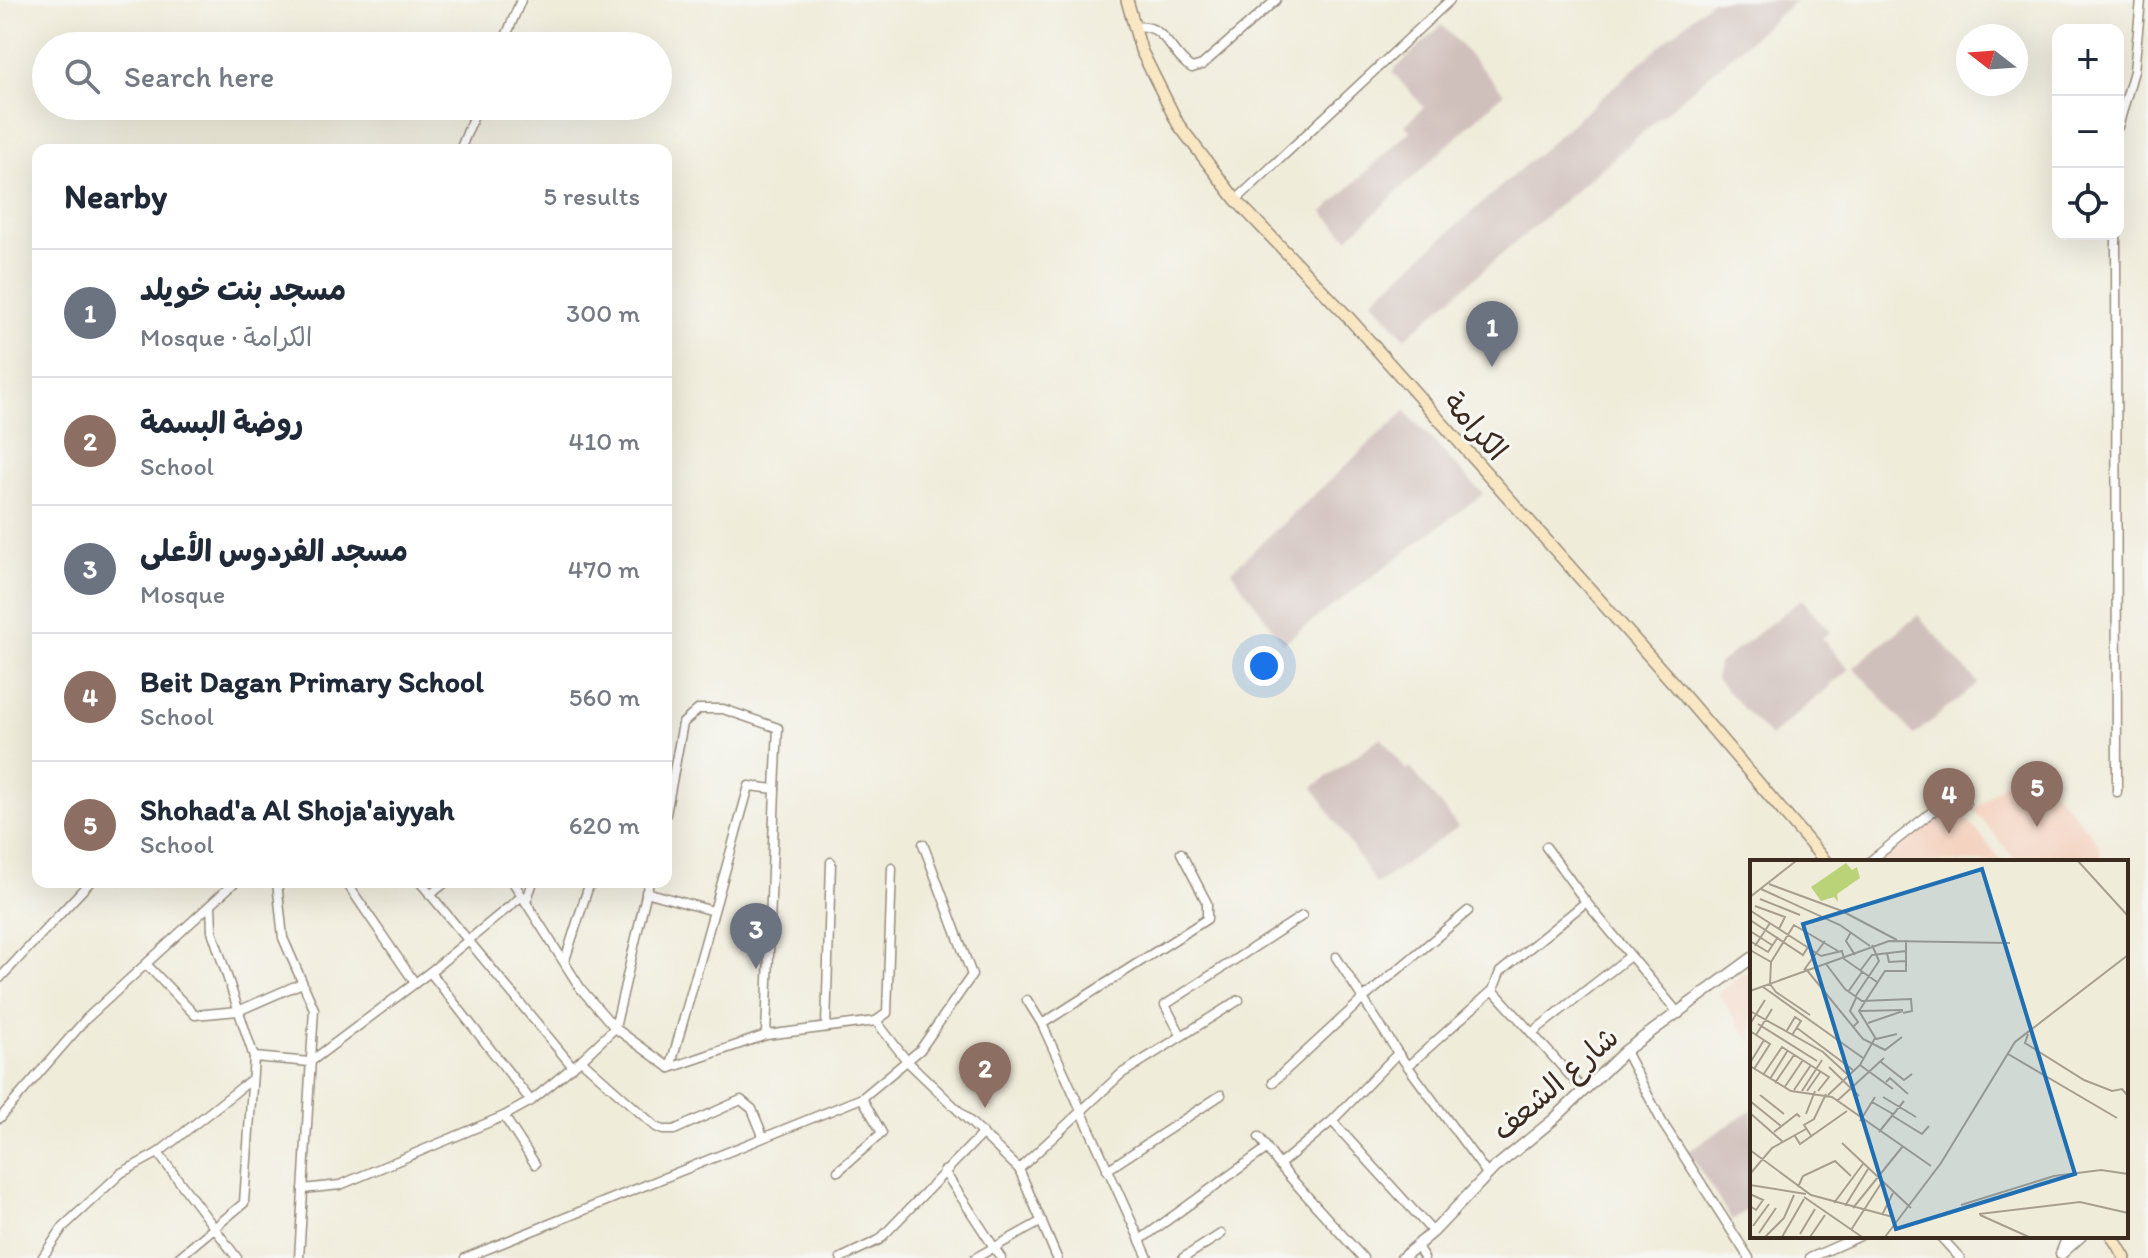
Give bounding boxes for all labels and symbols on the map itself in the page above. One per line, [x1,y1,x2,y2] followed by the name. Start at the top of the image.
[1956,24,2028,96] north arrow
[1466,301,1518,367] pin: 1
[1436,384,1516,468] street label: الكرامة
[1244,646,1284,686] your location
[2011,761,2063,827] pin: 5
[1923,768,1975,834] pin: 4
[1750,860,2128,1238] inset map
[730,903,782,969] pin: 3
[1484,1018,1628,1150] street label: شارع الشعف
[959,1042,1011,1108] pin: 2

